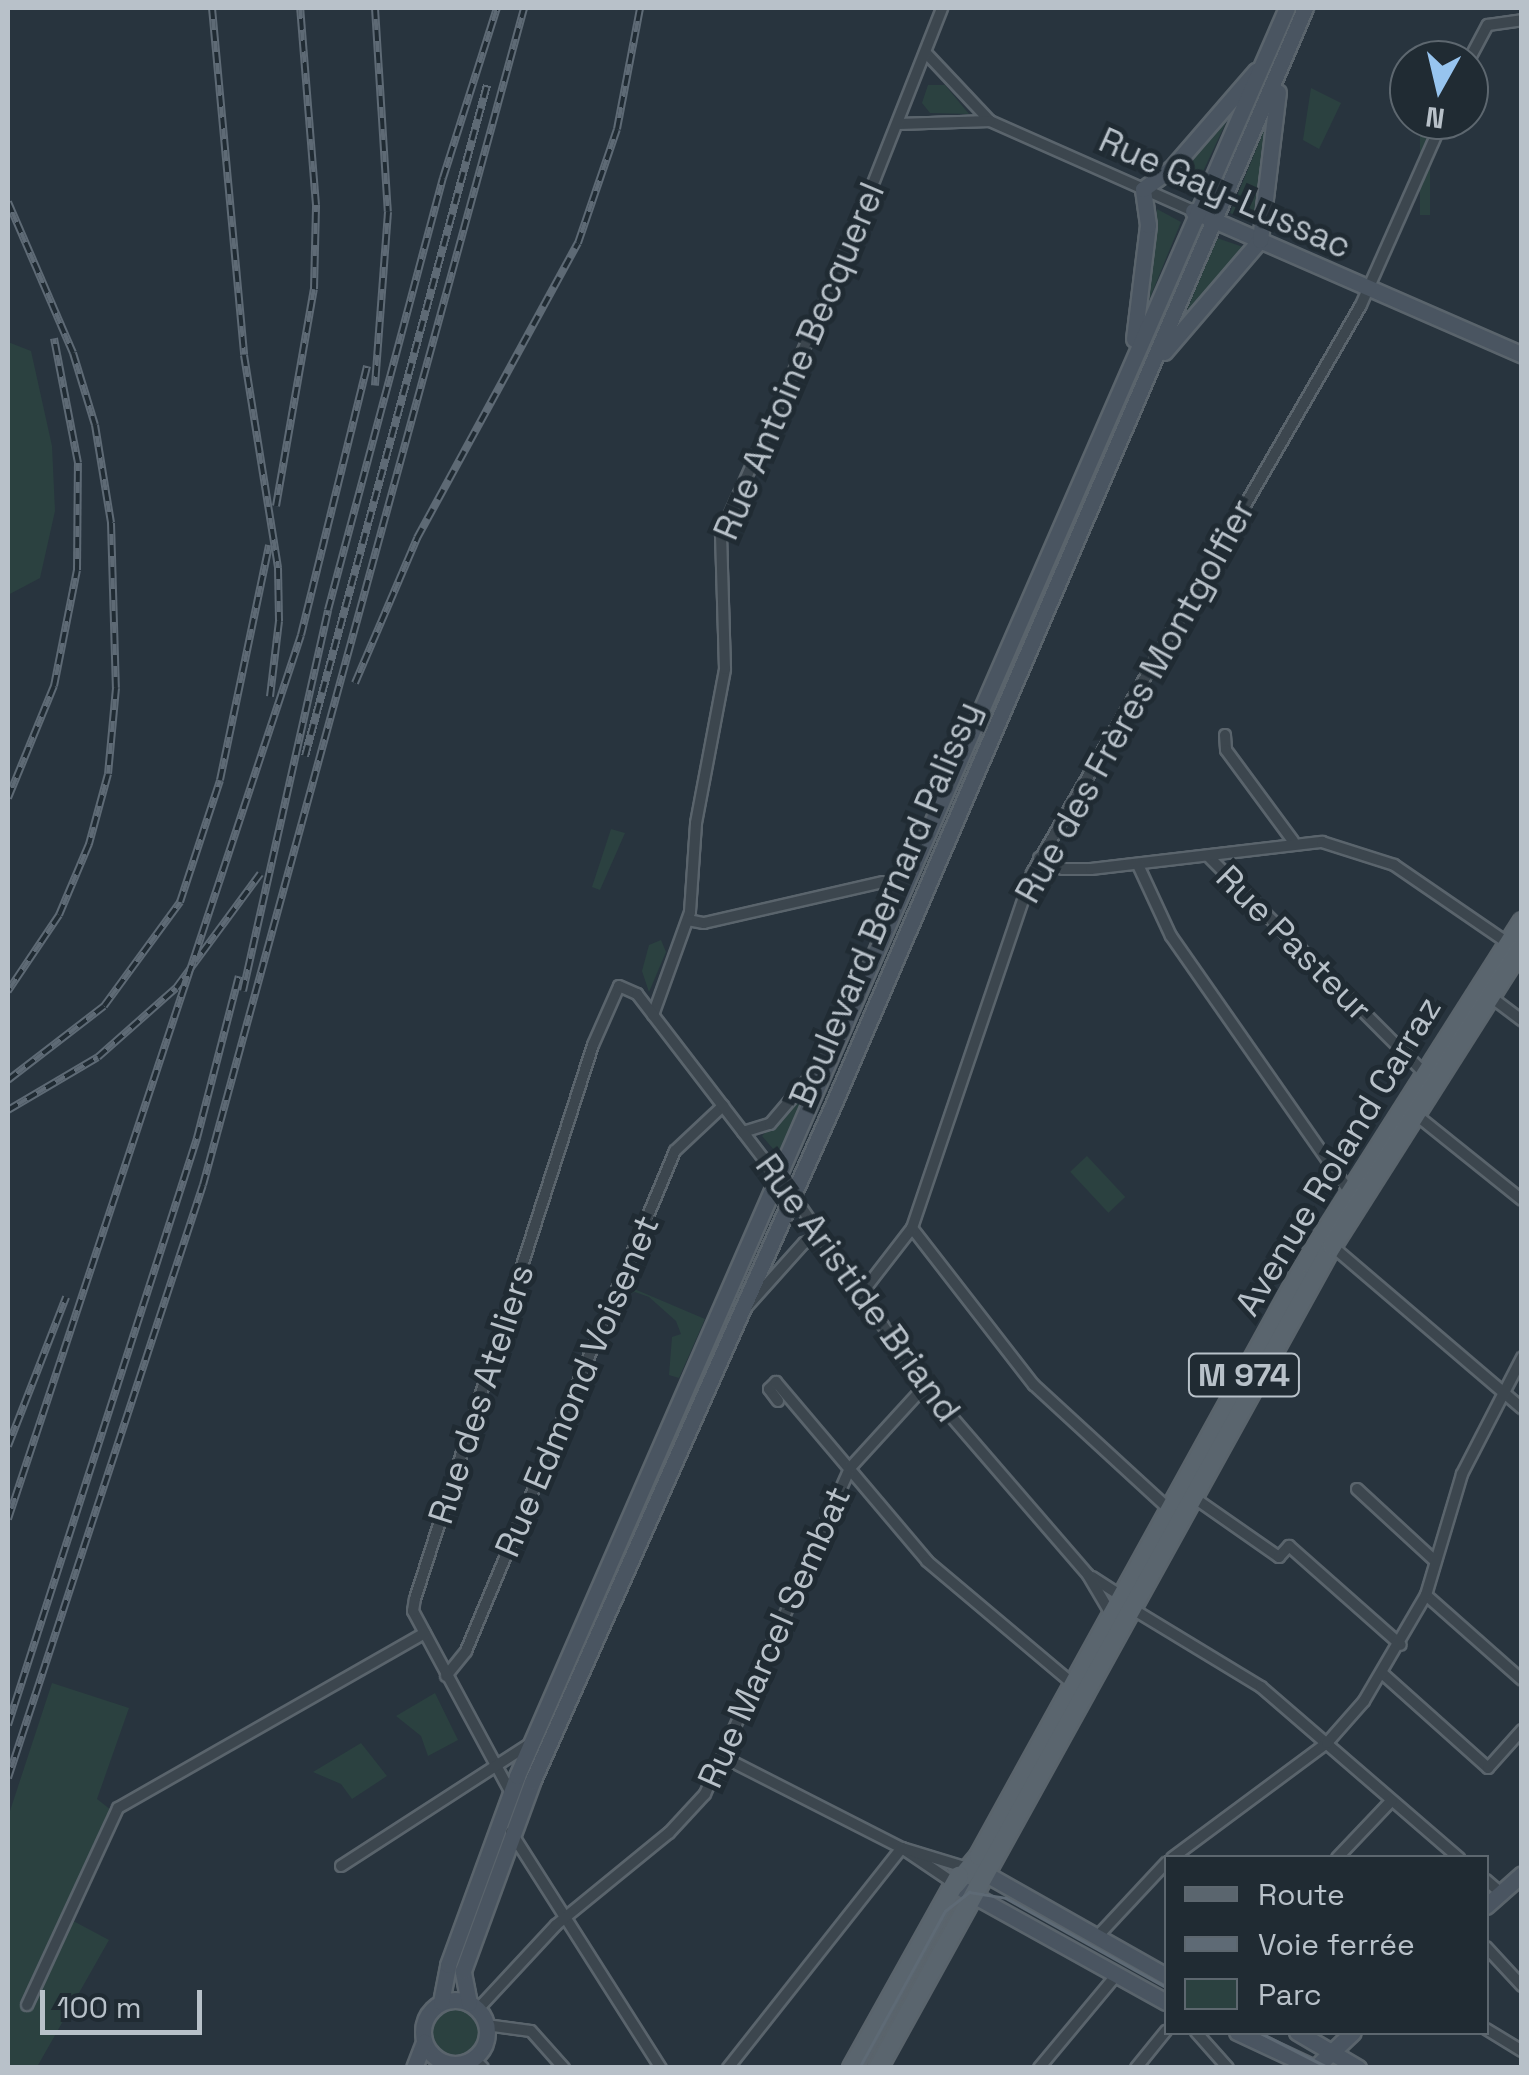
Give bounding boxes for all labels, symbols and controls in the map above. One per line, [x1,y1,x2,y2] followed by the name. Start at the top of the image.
[1389,40,1489,140] north arrow
[1423,99,1447,137] text: N
[1093,119,1357,267] street label: Rue Gay-Lussac
[705,176,893,546] street label: Rue Antoine Becquerel
[1006,492,1264,910] street label: Rue des Frères Montgolfier
[780,695,990,1113] street label: Boulevard Bernard Palissy
[1207,856,1381,1030] street label: Rue Pasteur
[1226,989,1450,1323] street label: Avenue Roland Carraz
[747,1146,969,1430] street label: Rue Aristide Briand
[486,1209,668,1563] street label: Rue Edmond Voisenet
[419,1259,543,1529] street label: Rue des Ateliers
[1186,1348,1302,1402] road number: M 974
[689,1480,859,1794] street label: Rue Marcel Sembat
[1164,1855,1489,2035] legend
[1258,1875,1345,1914] text: Route
[1258,1925,1415,1964] text: Voie ferrée
[45,1970,208,2032] scale bar
[1258,1975,1322,2014] text: Parc
[57,1988,142,2027] text: 100 m

